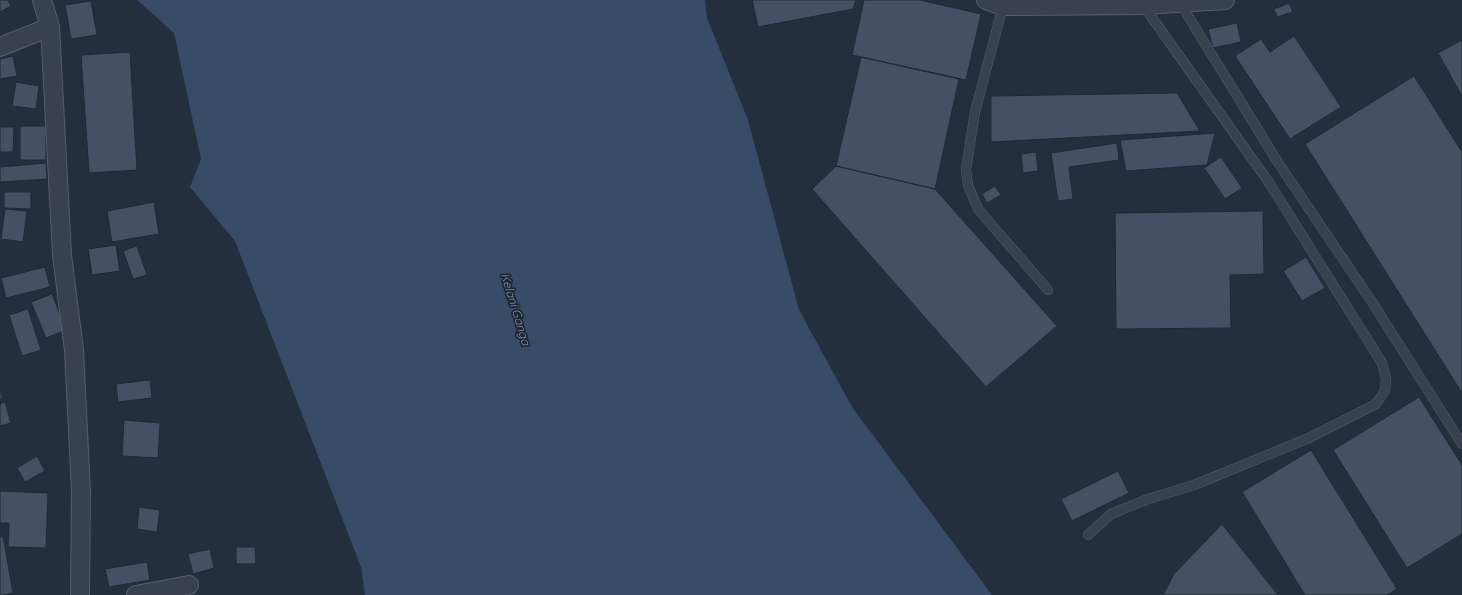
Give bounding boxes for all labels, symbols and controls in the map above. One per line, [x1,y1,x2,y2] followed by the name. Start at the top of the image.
[498,271,534,348] water label: Kelani Ganga

